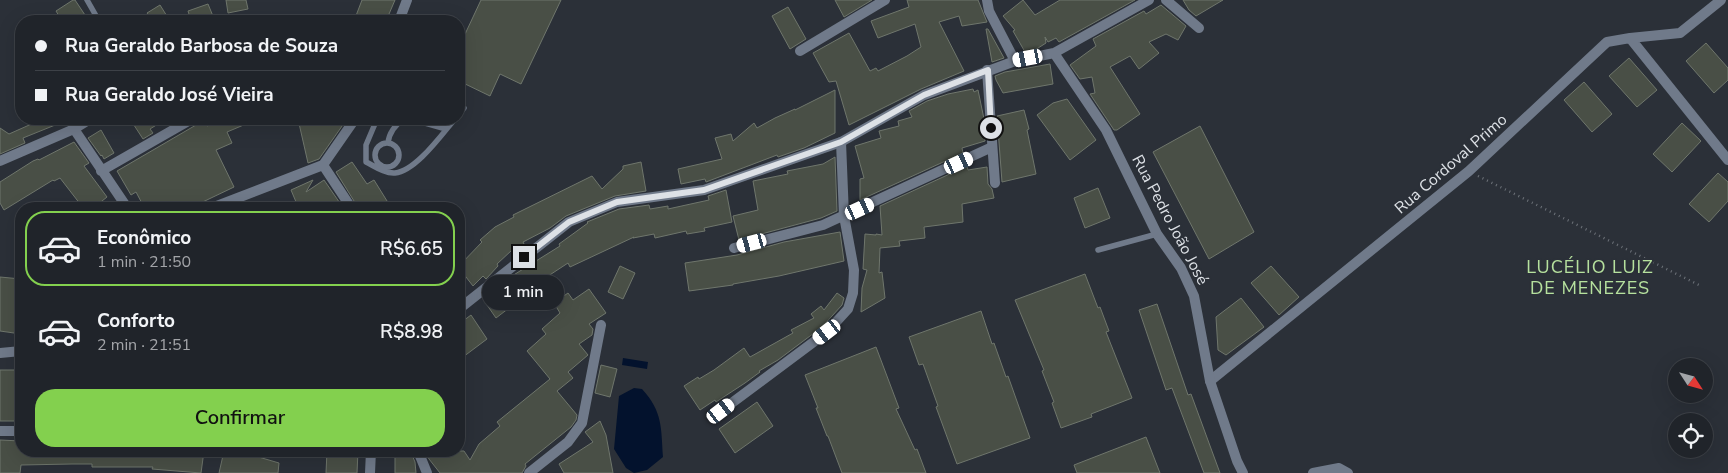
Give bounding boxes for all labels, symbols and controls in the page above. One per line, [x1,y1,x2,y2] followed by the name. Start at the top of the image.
[65,33,338,59] text: Rua Geraldo Barbosa de Souza
[1011,48,1044,68] car
[65,82,274,108] text: Rua Geraldo José Vieira
[1390,109,1512,219] street label: Rua Cordoval Primo
[980,117,1002,139] route start
[942,150,975,176] car
[1126,151,1214,289] street label: Rua Pedro João José
[843,196,876,222] car
[97,225,191,251] text: Econômico
[37,226,82,271] icon: car
[735,232,768,254] car
[380,236,443,262] text: R$6.65
[513,246,535,268] route end
[97,251,191,273] text: 1 min · 21:50
[1526,255,1654,300] district label: LUCÉLIO LUIZ DE MENEZES
[483,274,565,310] callout: 1 min
[503,281,543,303] text: 1 min
[97,308,175,334] text: Conforto
[37,309,82,354] icon: car
[810,317,843,347] car
[380,319,443,345] text: R$8.98
[97,334,191,356] text: 2 min · 21:51
[1668,358,1712,402] north arrow
[1668,358,1713,458] map controls
[35,389,445,447] button: Confirmar
[704,396,737,426] car
[1668,413,1713,458] button: locate

